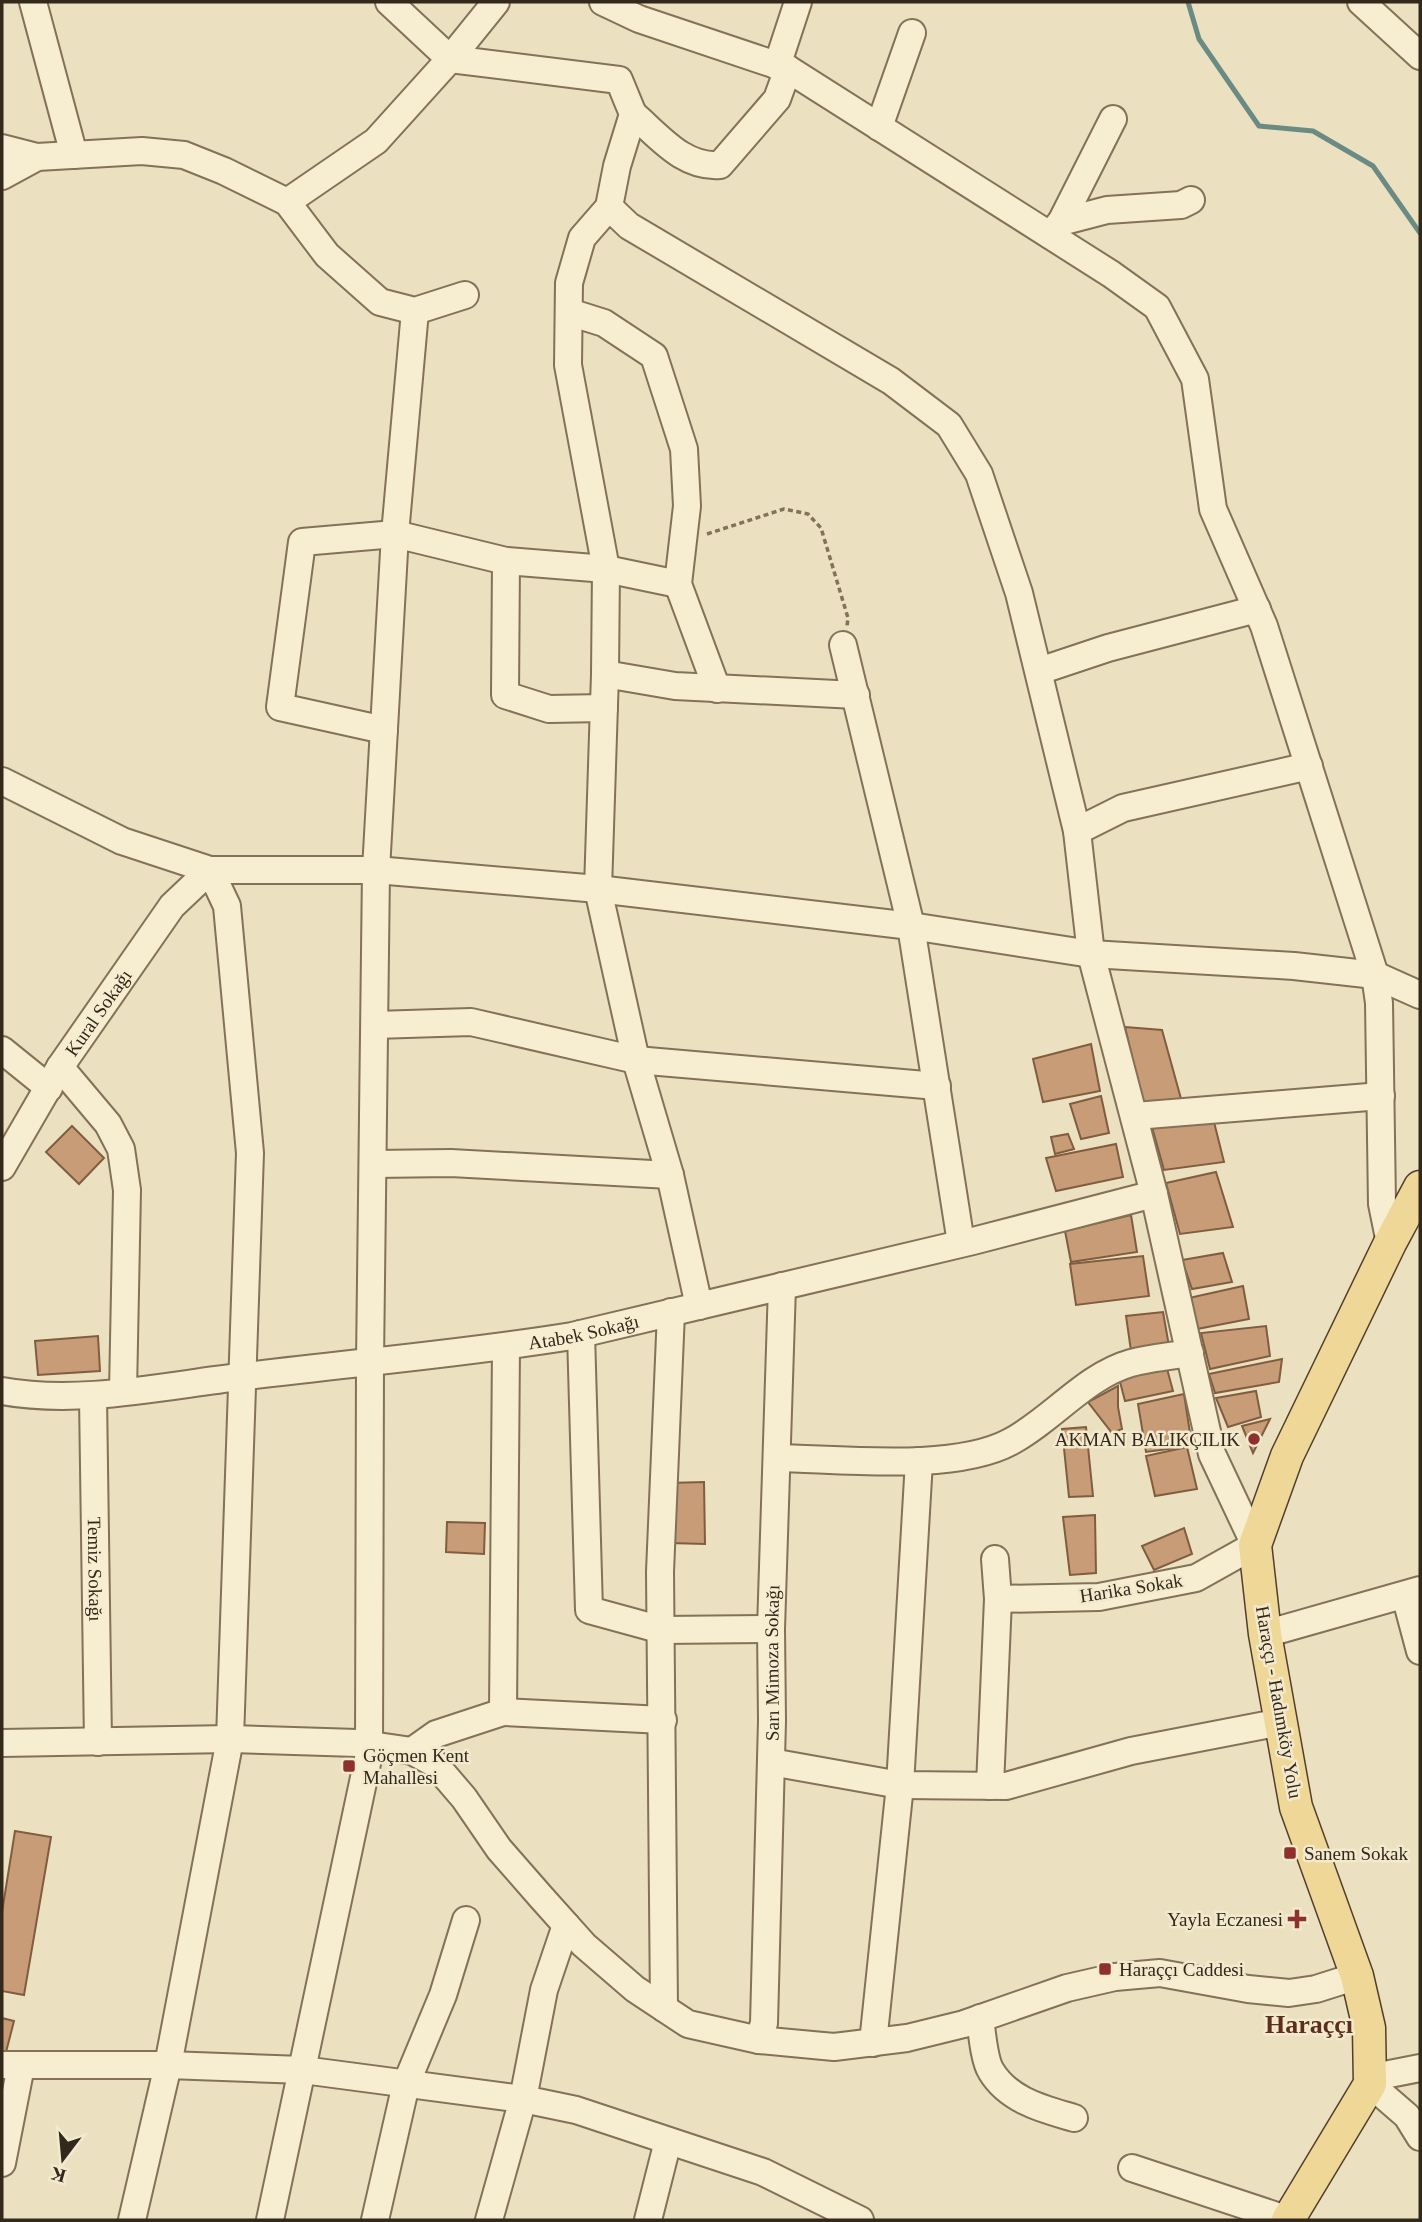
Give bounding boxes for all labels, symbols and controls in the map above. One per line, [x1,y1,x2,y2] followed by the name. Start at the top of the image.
[61,965,135,1060] street label: Kural Sokağı
[527,1310,641,1353] street label: Atabek Sokağı
[1055,1429,1240,1450] place label: AKMAN BALIKÇILIK
[1246,1431,1262,1447] marker: AKMAN BALIKÇILIK
[84,1516,107,1622] street label: Temiz Sokağı
[1078,1569,1184,1607] street label: Harika Sokak
[760,1584,783,1741] street label: Sarı Mimoza Sokağı
[1252,1604,1306,1800] street label: Haraççı - Hadımköy Yolu
[363,1745,470,1788] place label: Göçmen Kent Mahallesi
[341,1758,357,1774] marker: Göçmen Kent Mahallesi
[1304,1843,1408,1864] place label: Sanem Sokak
[1282,1845,1298,1861] marker: Sanem Sokak
[1167,1909,1283,1930] place label: Yayla Eczanesi
[1289,1911,1305,1927] marker: Yayla Eczanesi
[1119,1959,1244,1980] place label: Haraççı Caddesi
[1097,1961,1113,1977] marker: Haraççı Caddesi
[1265,2010,1353,2039] district label: Haraççı
[28,2124,98,2194] north arrow
[48,2163,68,2187] text: K

